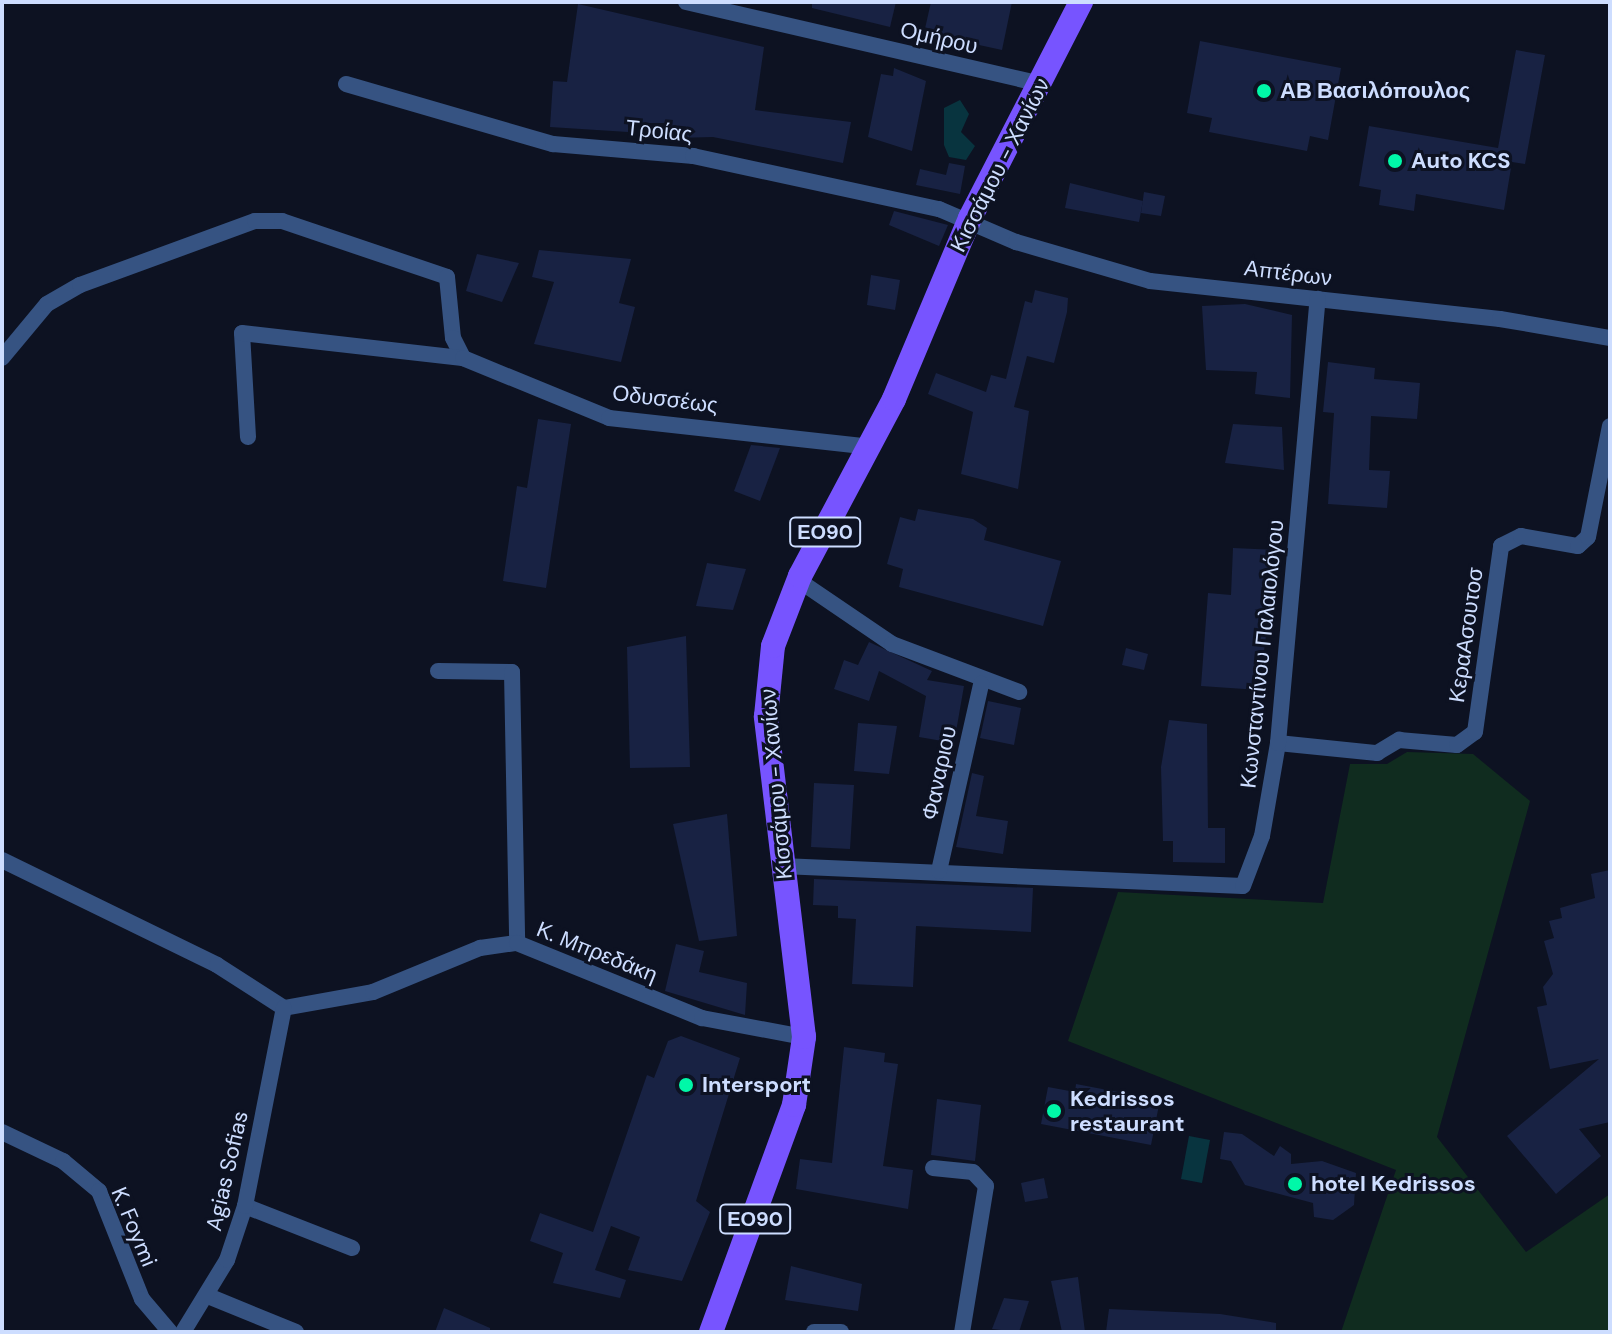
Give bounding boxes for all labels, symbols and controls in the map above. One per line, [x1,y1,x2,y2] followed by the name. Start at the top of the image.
[898,16,980,60] street label: Ομήρου
[945,74,1055,256] street label: Κισσάμου - Χανίων
[1280,78,1470,104] place label: ΑΒ Βασιλόπουλος
[1255,82,1273,100] marker: ΑΒ Βασιλόπουλος
[625,114,693,148] street label: Τροίας
[1411,148,1511,174] place label: Auto KCS
[1386,152,1404,170] marker: Auto KCS
[1243,255,1333,291] street label: Απτέρων
[611,379,719,419] street label: Οδυσσέως
[789,516,861,548] road number: ΕΟ90
[1235,518,1289,790] street label: Κωνσταντίνου Παλαιολόγου
[1443,566,1489,704] street label: ΚεραΑσουτοσ
[755,687,797,881] street label: Κισσάμου - Χανίων
[916,723,962,823] street label: Φαναριου
[533,916,661,988] street label: Κ. Μπρεδάκη
[702,1072,811,1098] place label: Intersport
[677,1076,695,1094] marker: Intersport
[1070,1085,1184,1136] place label: Kedrissos restaurant
[1045,1102,1063,1120] marker: Kedrissos restaurant
[200,1108,254,1234] street label: Agias Sofias
[1311,1171,1476,1197] place label: hotel Kedrissos
[1286,1175,1304,1193] marker: hotel Kedrissos
[106,1183,162,1271] street label: K. Foymi
[719,1203,791,1235] road number: ΕΟ90

